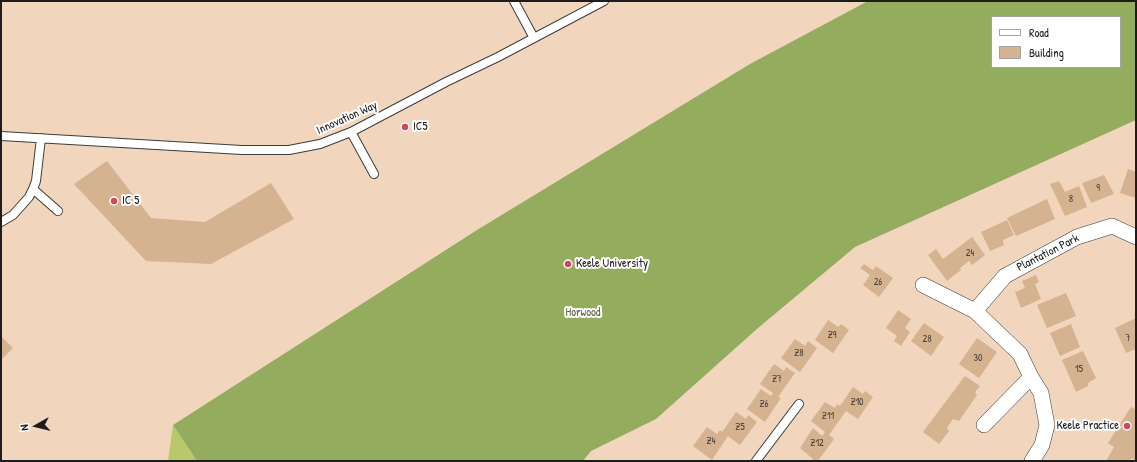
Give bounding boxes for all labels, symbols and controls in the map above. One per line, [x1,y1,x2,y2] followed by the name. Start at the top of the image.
[991,16,1121,68] legend
[1029,24,1049,41] text: Road
[1029,44,1064,61] text: Building
[314,98,380,138] street label: Innovation Way
[413,120,427,134] place label: IC5
[400,122,410,132] marker: IC5
[1096,182,1100,194] house number: 9
[1069,193,1073,205] house number: 8
[122,194,139,208] place label: IC 5
[109,196,119,206] marker: IC 5
[1015,231,1081,275] street label: Plantation Park
[966,247,974,259] house number: 24
[576,257,648,271] place label: Keele University
[563,259,573,269] marker: Keele University
[874,276,882,288] house number: 26
[566,306,600,320] park label: Horwood
[828,329,836,341] house number: Z9
[1126,332,1130,344] house number: 7
[922,333,932,345] house number: 28
[794,347,804,359] house number: Z8
[974,352,982,364] house number: 30
[1075,363,1083,375] house number: 15
[772,373,782,385] house number: Z7
[850,396,864,408] house number: Z10
[759,398,769,410] house number: Z6
[16,406,56,446] north arrow
[822,410,834,422] house number: Z11
[1056,419,1119,433] place label: Keele Practice
[735,421,745,433] house number: Z5
[1122,421,1132,431] marker: Keele Practice
[17,424,31,432] text: N
[707,435,715,447] house number: Z4
[810,437,824,449] house number: Z12

